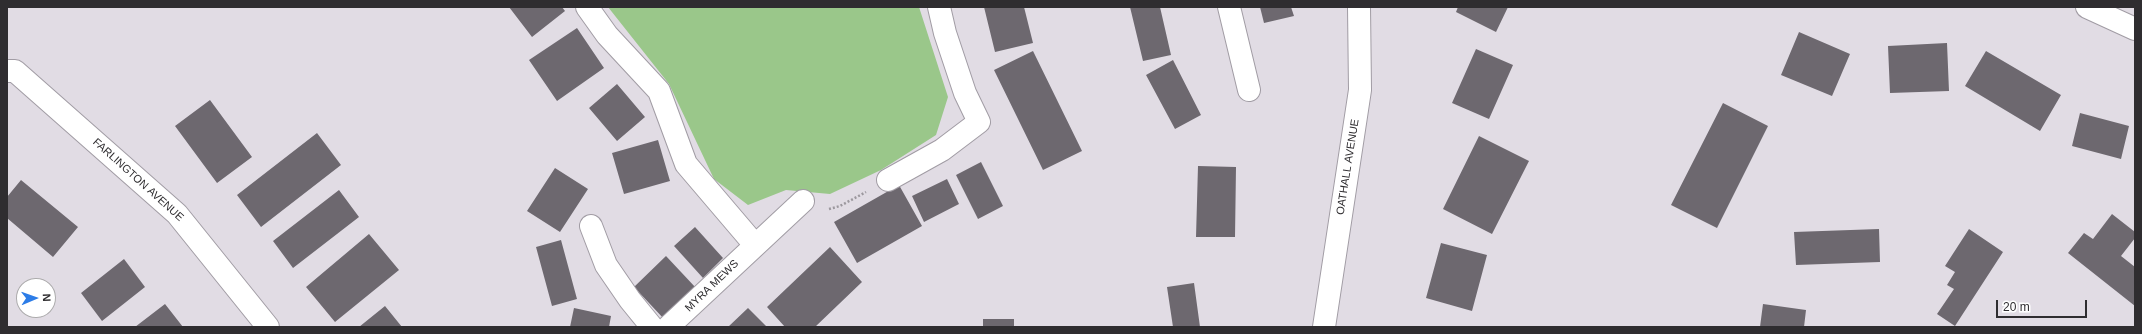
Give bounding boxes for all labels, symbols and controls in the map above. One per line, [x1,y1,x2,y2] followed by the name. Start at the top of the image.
[1334,118,1362,216] street label: OATHALL AVENUE
[90,136,186,224] street label: FARLINGTON AVENUE
[683,257,741,315] street label: MYRA MEWS
[16,278,56,318] north arrow
[1998,292,2089,318] scale bar
[41,293,53,302] text: N
[2003,300,2030,314] text: 20 m

